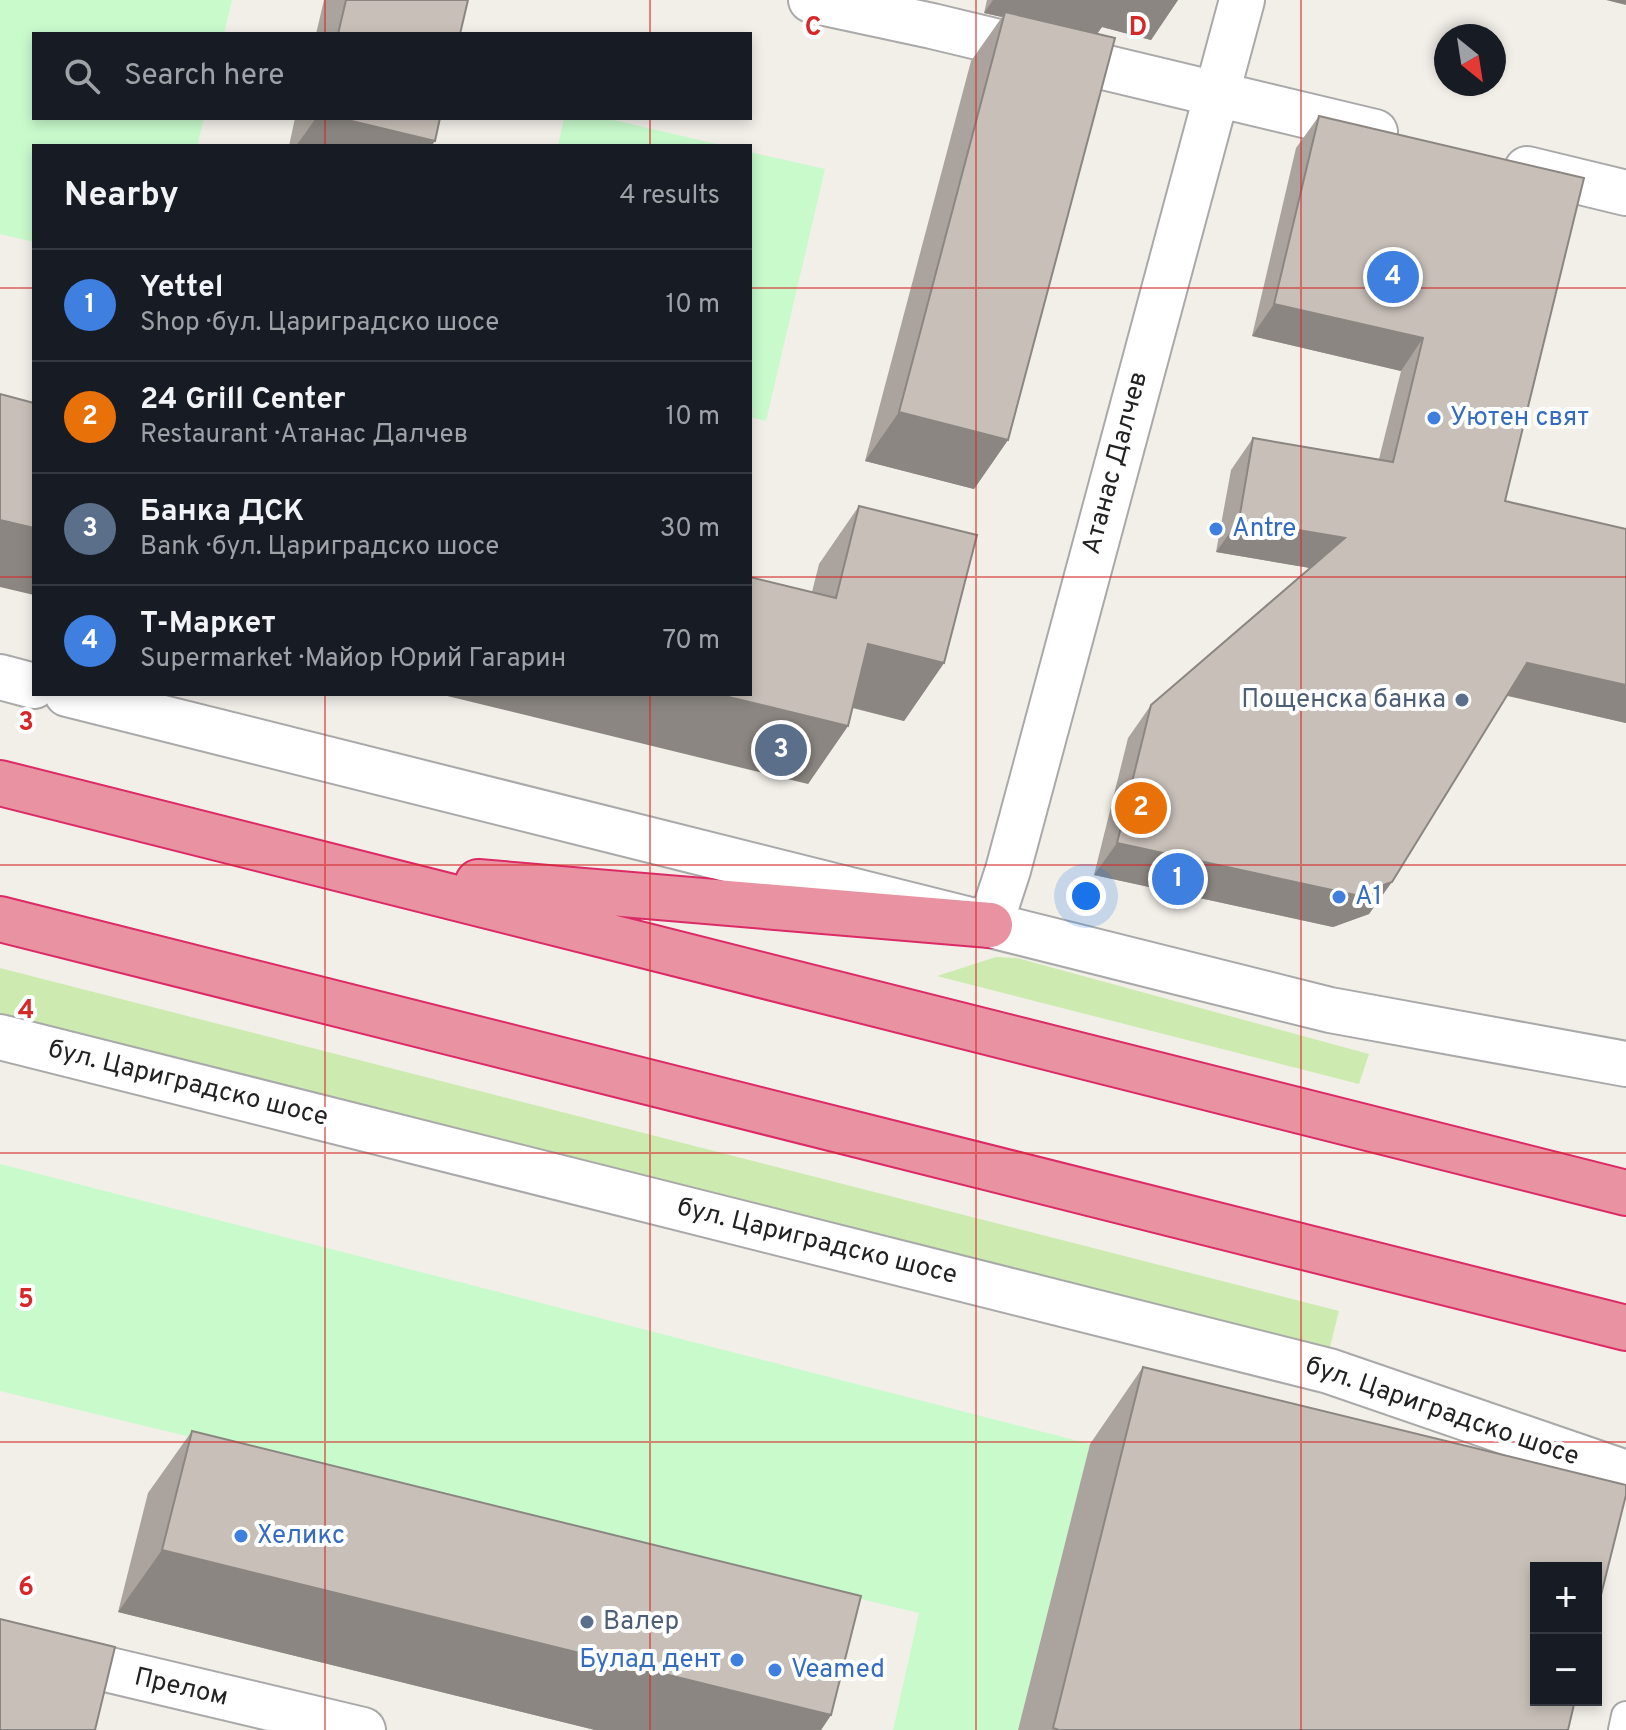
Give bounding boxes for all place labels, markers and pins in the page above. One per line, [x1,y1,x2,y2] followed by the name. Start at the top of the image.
[1367,247,1419,307] pin: 4
[1450,402,1589,435] place label: Уютен свят
[1425,409,1443,427] marker: Уютен свят
[1232,513,1296,546] place label: Antre
[1207,520,1225,538] marker: Antre
[1241,684,1446,717] place label: Пощенска банка
[1453,691,1471,709] marker: Пощенска банка
[755,720,807,780] pin: 3
[1115,778,1167,838] pin: 2
[1152,849,1204,909] pin: 1
[1355,881,1382,914] place label: A1
[1330,888,1348,906] marker: A1
[257,1520,345,1553] place label: Хеликс
[232,1527,250,1545] marker: Хеликс
[603,1606,679,1639] place label: Валер
[578,1613,596,1631] marker: Валер
[579,1644,721,1677] place label: Булад дент
[728,1651,746,1669] marker: Булад дент
[791,1654,885,1687] place label: Veamed
[766,1661,784,1679] marker: Veamed

